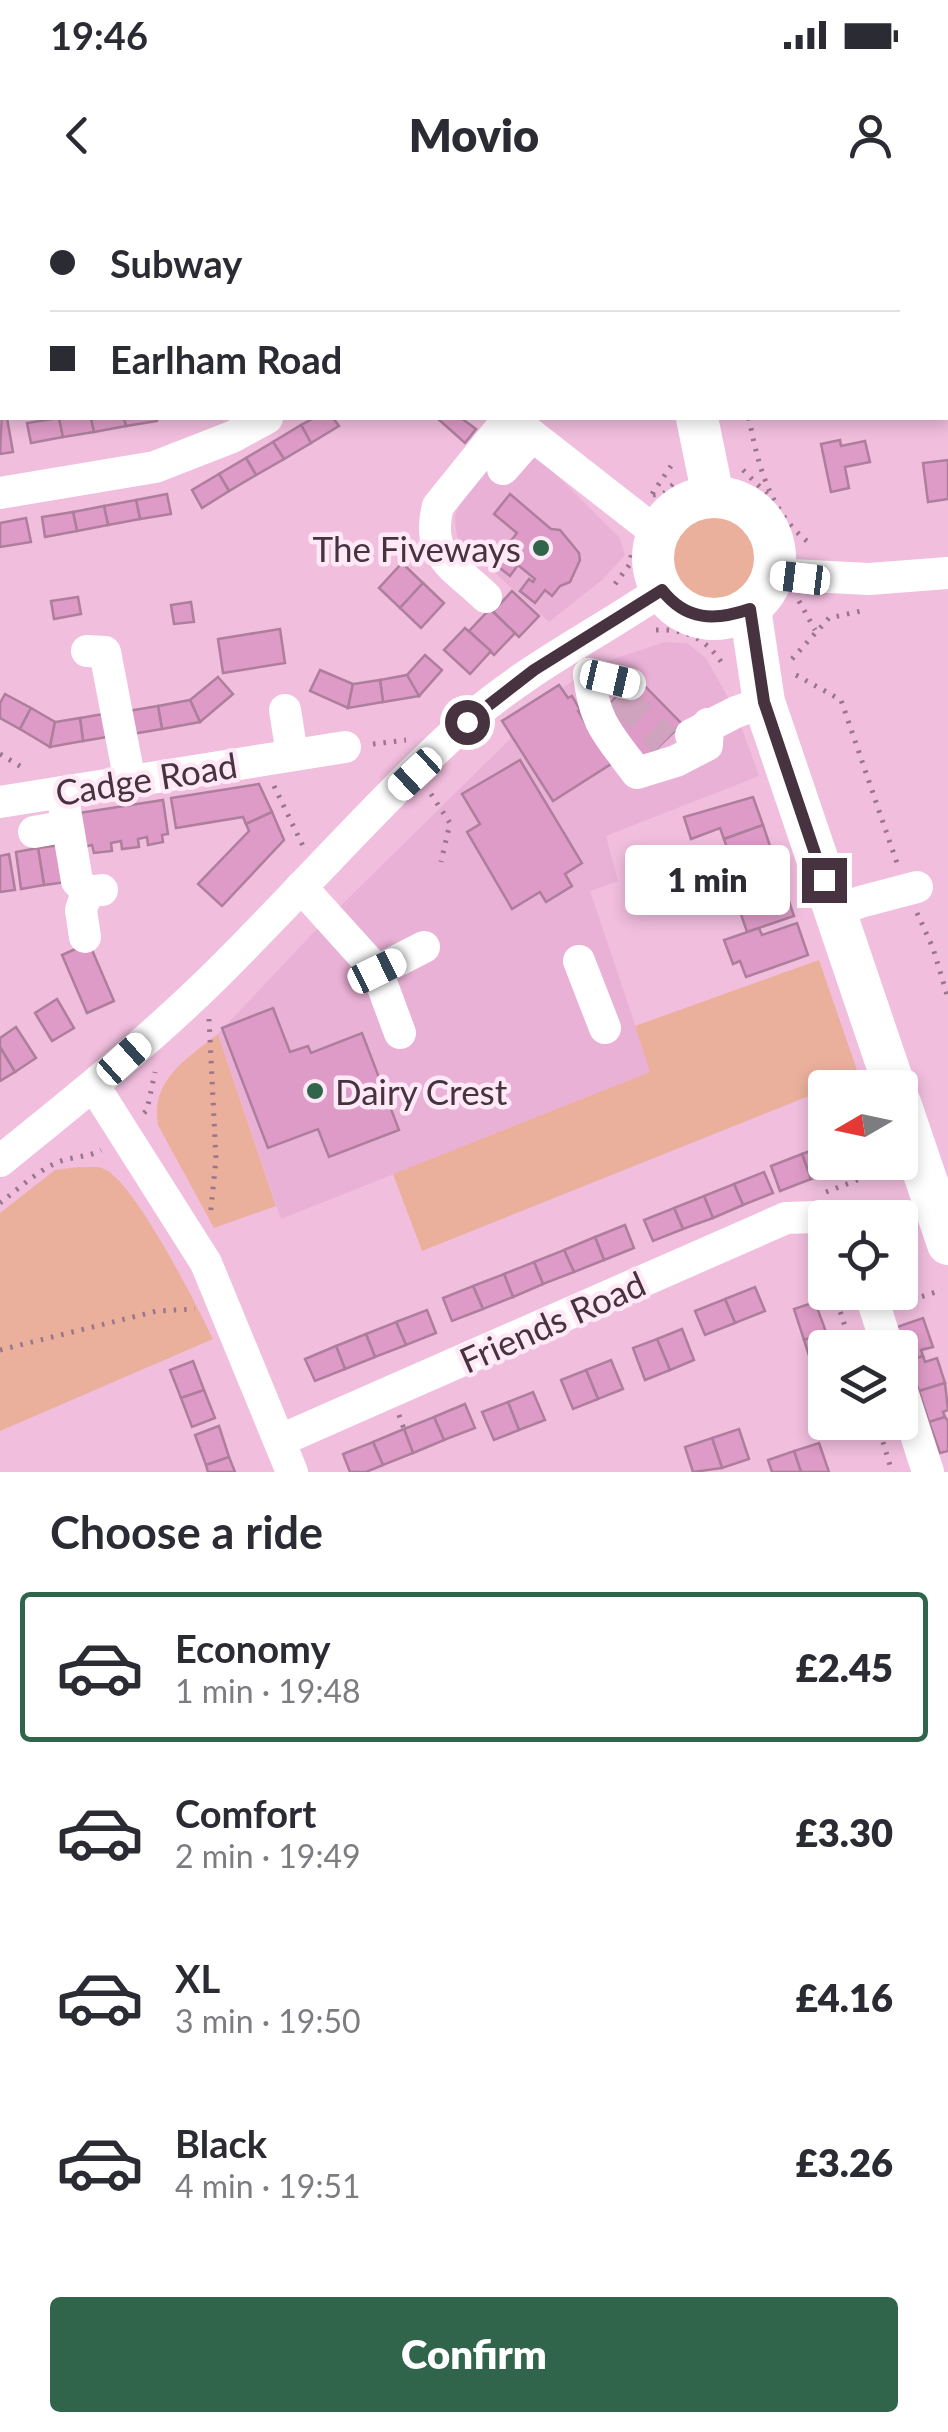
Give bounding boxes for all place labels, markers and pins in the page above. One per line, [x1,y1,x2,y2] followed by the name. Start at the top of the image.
[313,527,521,569] place label: The Fiveways
[530,537,552,559] marker: The Fiveways
[335,1070,508,1112] place label: Dairy Crest
[304,1080,326,1102] marker: Dairy Crest

